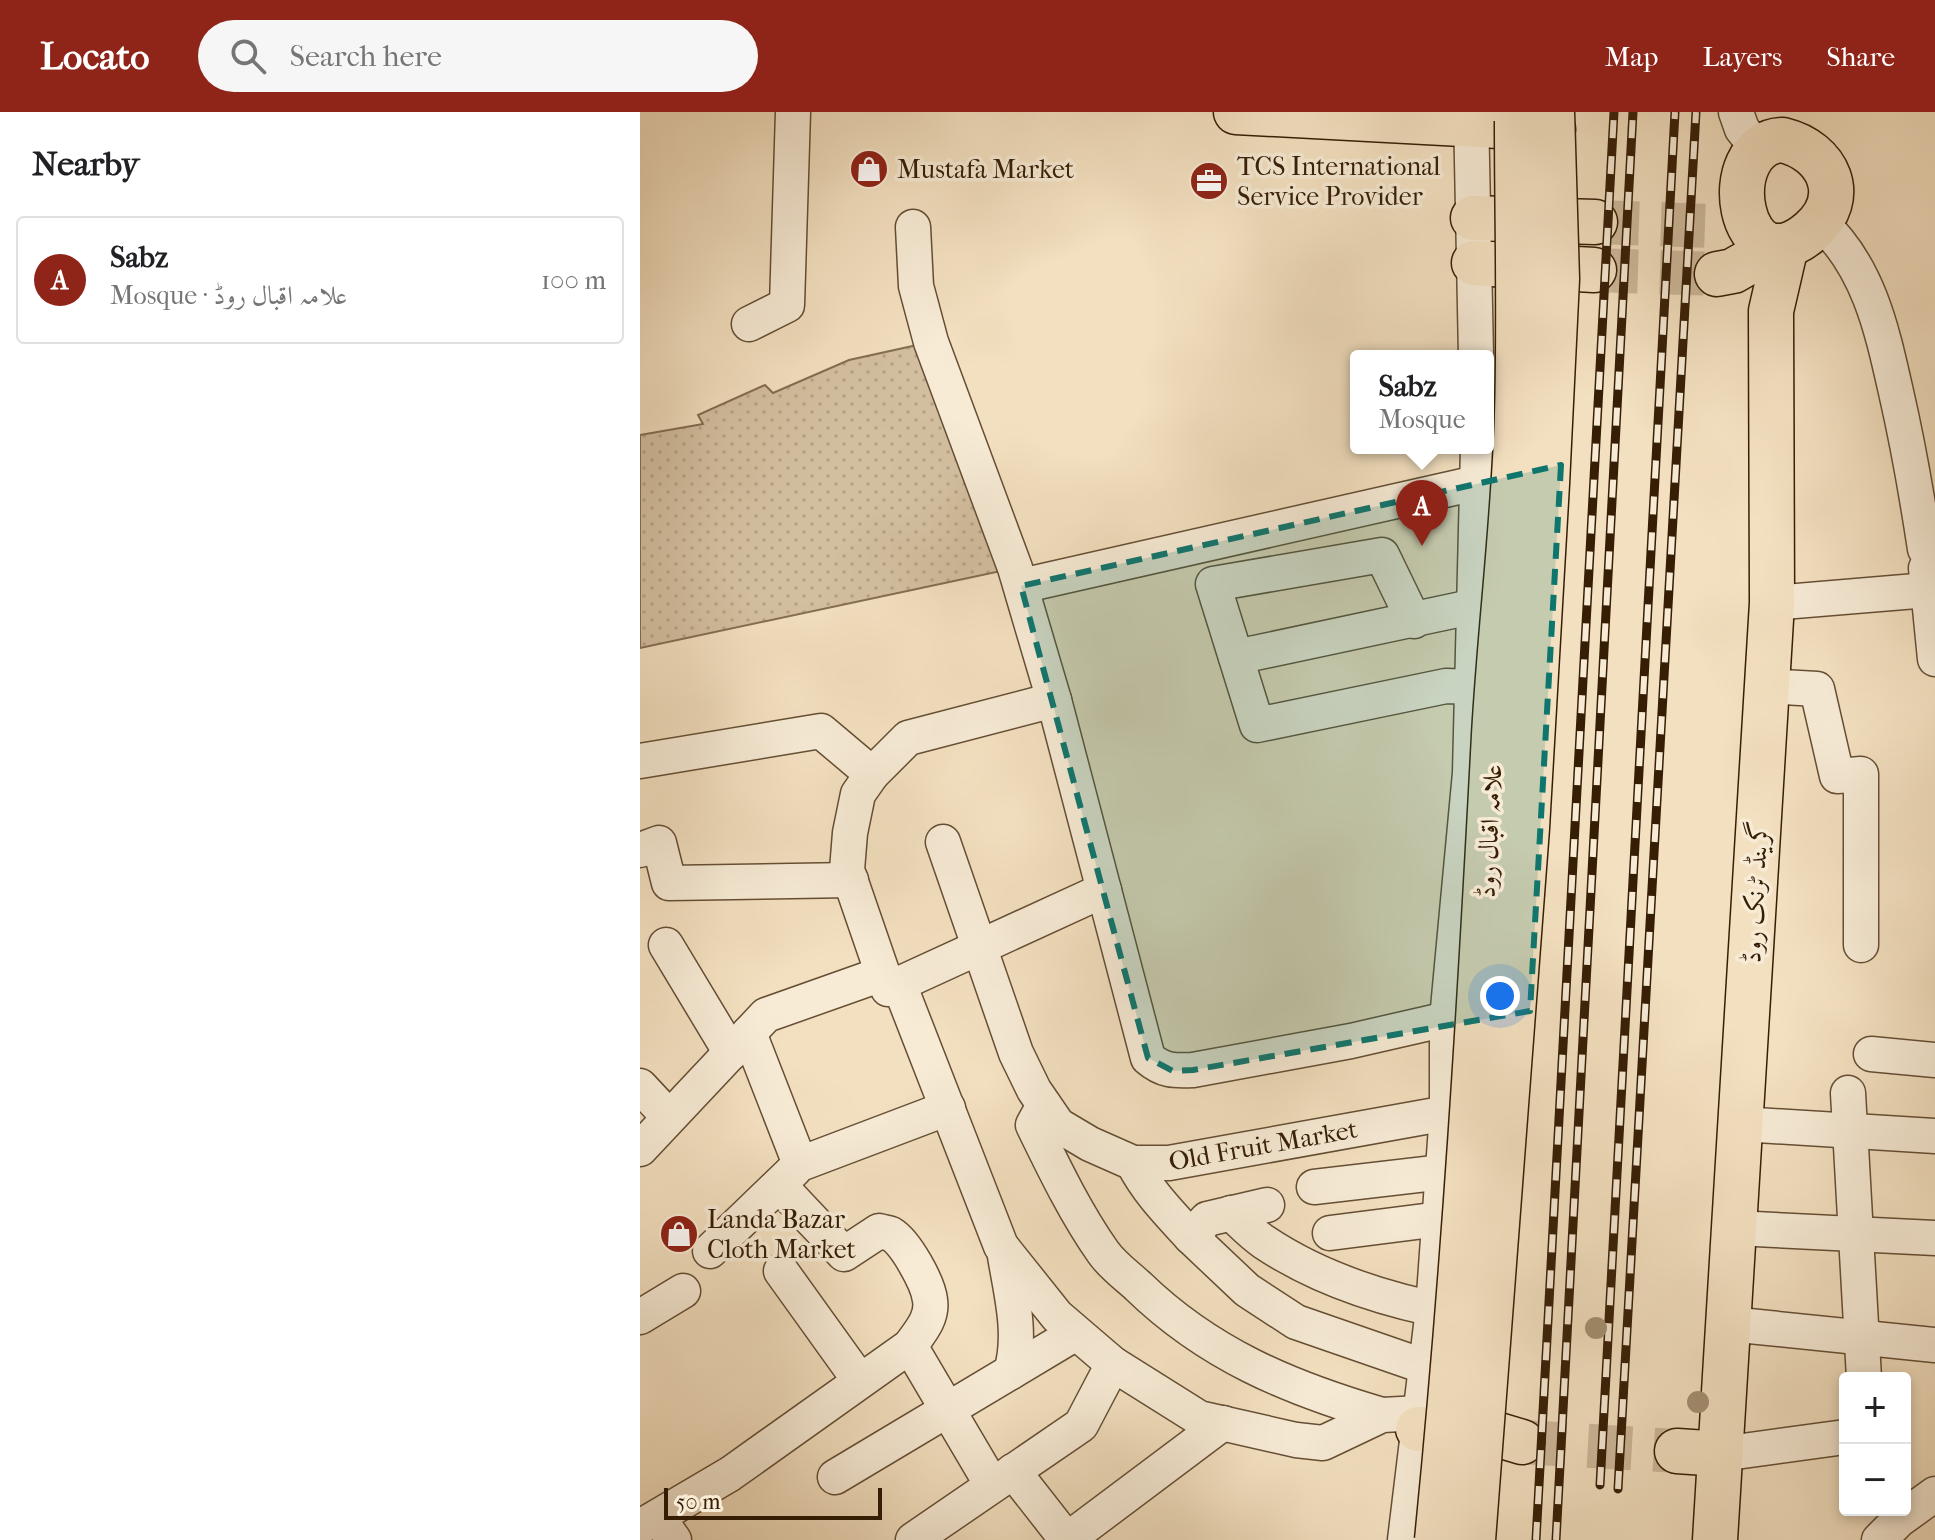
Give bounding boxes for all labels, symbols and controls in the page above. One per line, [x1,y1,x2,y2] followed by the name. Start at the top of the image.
[198,20,758,92] search box
[40,34,150,79] text: Locato
[226,34,270,78] icon: search
[290,39,442,74] text: Search here
[1605,40,1658,73] text: Map
[1702,40,1782,73] text: Layers
[1826,40,1895,73] text: Share
[32,144,139,184] text: Nearby
[848,148,890,190] shop icon: Mustafa Market
[1237,151,1441,212] place label: TCS International Service Provider
[897,154,1075,185] place label: Mustafa Market
[1188,160,1230,202] office icon: TCS International Service Provider
[110,240,168,275] text: Sabz
[52,265,68,296] text: A
[541,265,606,296] text: 100 m
[110,280,347,311] text: Mosque · علامہ اقبال روڈ
[1350,350,1494,454] popup
[1378,369,1437,404] text: Sabz
[1378,404,1466,435] text: Mosque
[1396,480,1448,546] pin: A
[1471,763,1508,899] street label: علامہ اقبال روڈ
[1734,820,1776,964] street label: گرینڈ ٹرنک روڈ
[1480,976,1520,1016] your location
[1166,1113,1361,1177] street label: Old Fruit Market
[707,1204,857,1265] place label: Landa Bazar Cloth Market
[658,1213,700,1255] shop icon: Landa Bazar Cloth Market
[1839,1372,1911,1516] map controls
[1839,1372,1911,1444] button: +
[1839,1444,1911,1516] button: −
[664,1484,882,1520] scale bar
[676,1489,721,1515] text: 50 m

